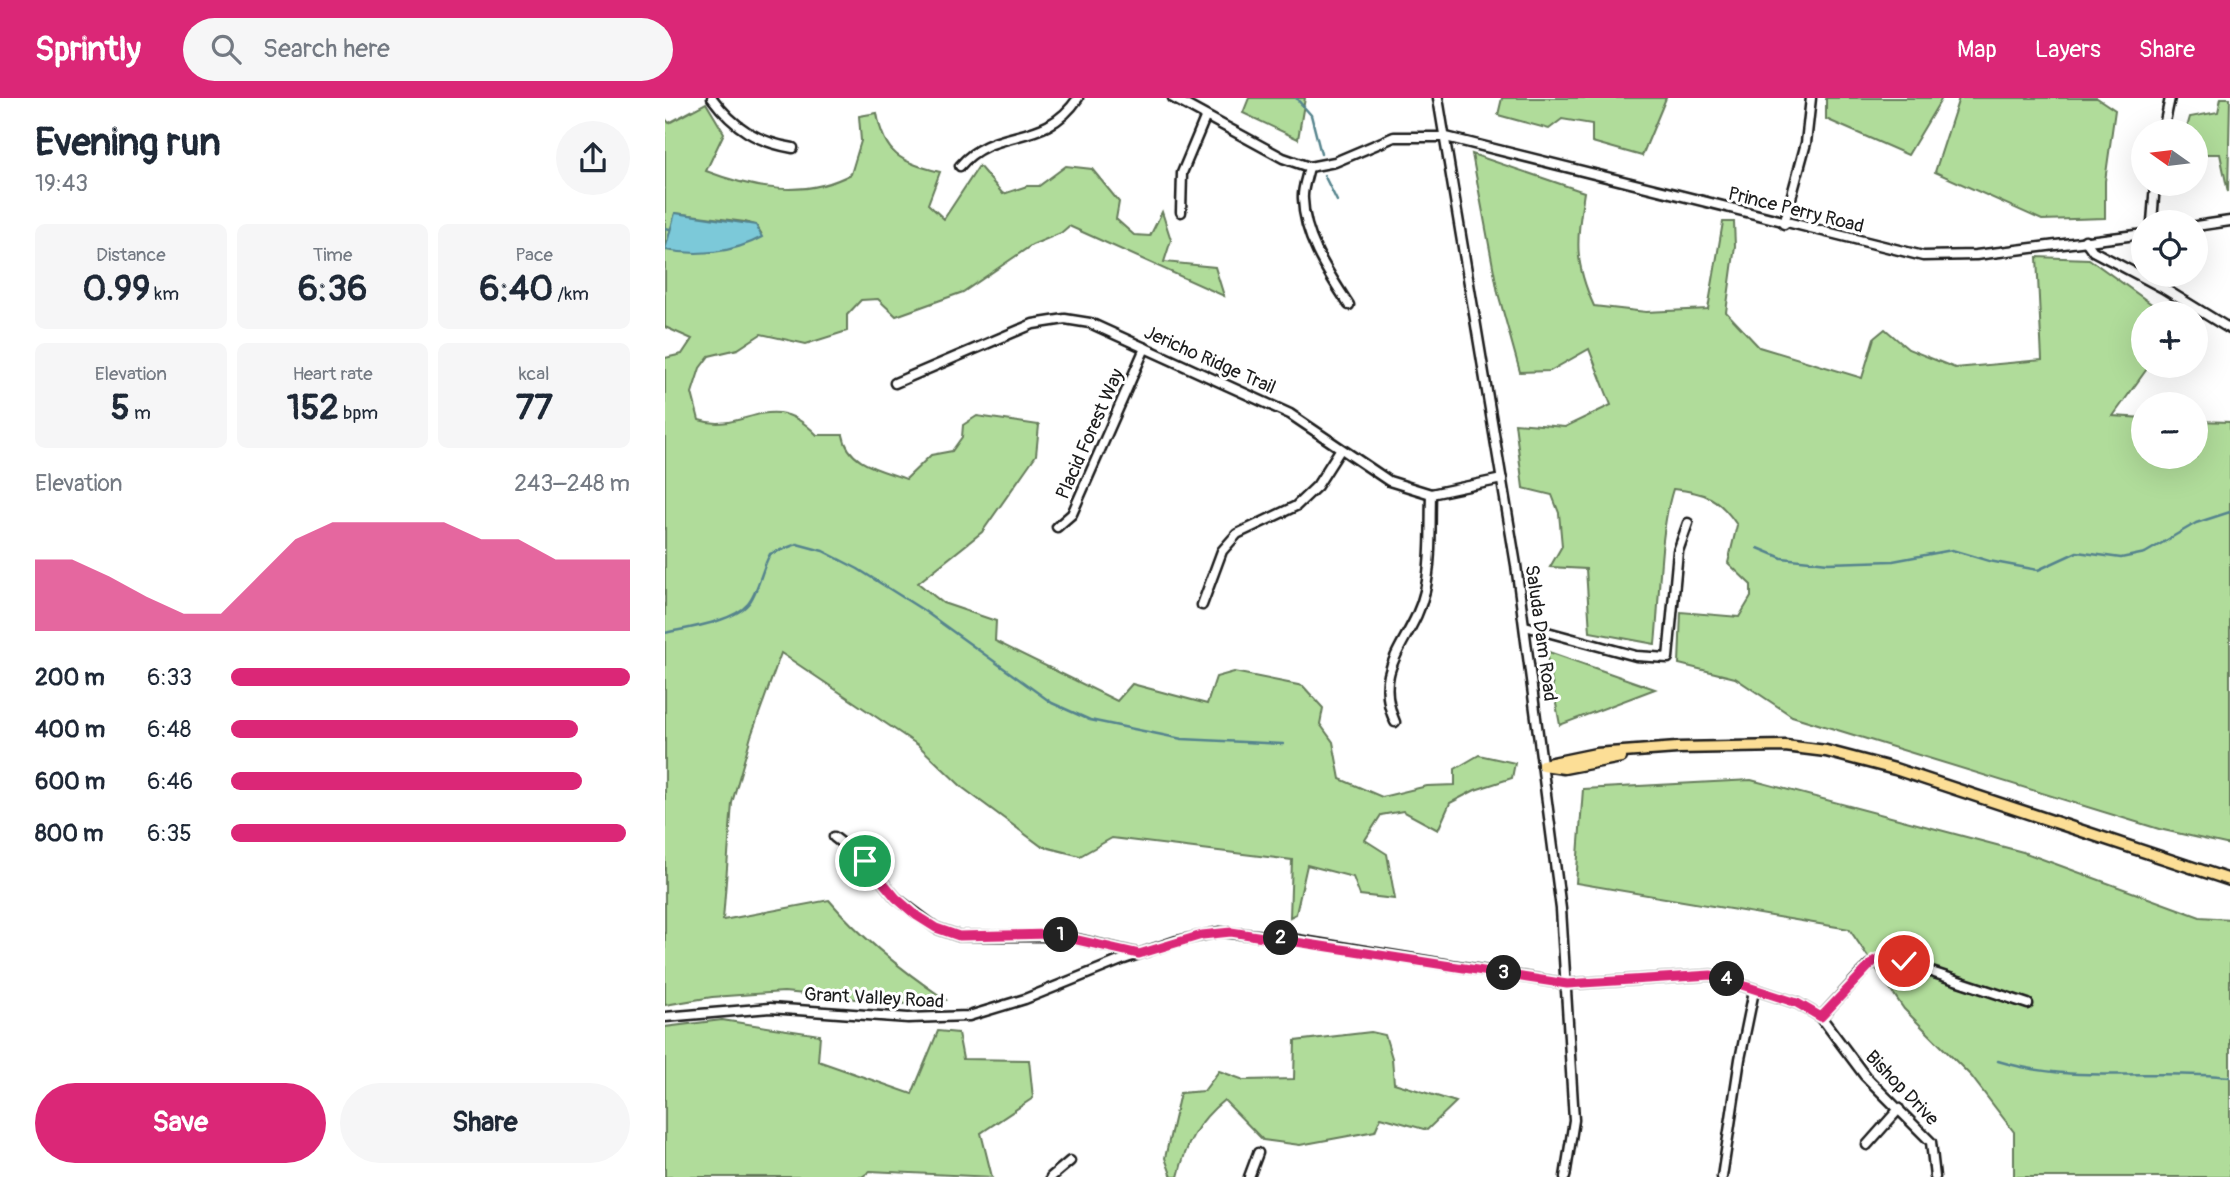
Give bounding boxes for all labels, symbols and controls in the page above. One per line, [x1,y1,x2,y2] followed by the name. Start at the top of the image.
[183,18,673,81] search box
[35,29,141,70] text: Sprintly
[207,30,245,68] icon: search
[263,33,390,65] text: Search here
[1957,35,1997,64] text: Map
[2035,35,2101,64] text: Layers
[2139,35,2195,64] text: Share
[35,119,221,167] text: Evening run
[2131,119,2209,196] north arrow
[2131,119,2208,469] map controls
[556,121,630,195] button: share
[35,169,88,198] text: 19:43
[1726,182,1866,238] street label: Prince Perry Road
[2131,210,2208,287] button: locate
[96,243,166,267] text: Distance
[313,243,352,267] text: Time
[515,243,553,267] text: Pace
[83,267,150,311] text: 0.99
[298,267,367,311] text: 6:36
[479,267,553,311] text: 6:40
[150,282,179,306] text: km
[553,282,589,306] text: /km
[2131,301,2208,378] button: +
[1140,320,1280,400] street label: Jericho Ridge Trail
[95,362,167,386] text: Elevation
[292,362,373,386] text: Heart rate
[519,362,550,386] text: kcal
[1051,365,1129,503] street label: Placid Forest Way
[111,386,130,430] text: 5
[287,386,339,430] text: 152
[516,386,553,430] text: 77
[2131,392,2208,469] button: −
[130,401,151,425] text: m
[339,401,378,425] text: bpm
[35,469,123,498] text: Elevation
[514,469,630,498] text: 243–248 m
[1520,563,1562,703] street label: Saluda Dam Road
[35,663,105,692] text: 200 m
[147,663,192,692] text: 6:33
[35,715,105,744] text: 400 m
[147,715,191,744] text: 6:48
[35,767,105,796] text: 600 m
[147,767,193,796] text: 6:46
[35,819,103,848] text: 800 m
[147,819,192,848] text: 6:35
[835,831,895,891] pin
[846,842,884,880] icon: arrive
[1043,918,1079,952] pin: 1
[1263,920,1299,956] pin: 2
[1057,922,1064,946] text: 1
[1275,925,1286,949] text: 2
[1874,931,1934,991] pin
[1885,942,1923,980] icon: check
[1487,956,1521,990] pin: 3
[1498,960,1509,984] text: 3
[1709,962,1745,996] pin: 4
[1721,966,1732,990] text: 4
[803,982,945,1014] street label: Grant Valley Road
[1860,1045,1944,1131] street label: Bishop Drive
[35,1083,326,1163] button: Save
[340,1083,630,1163] button: Share

